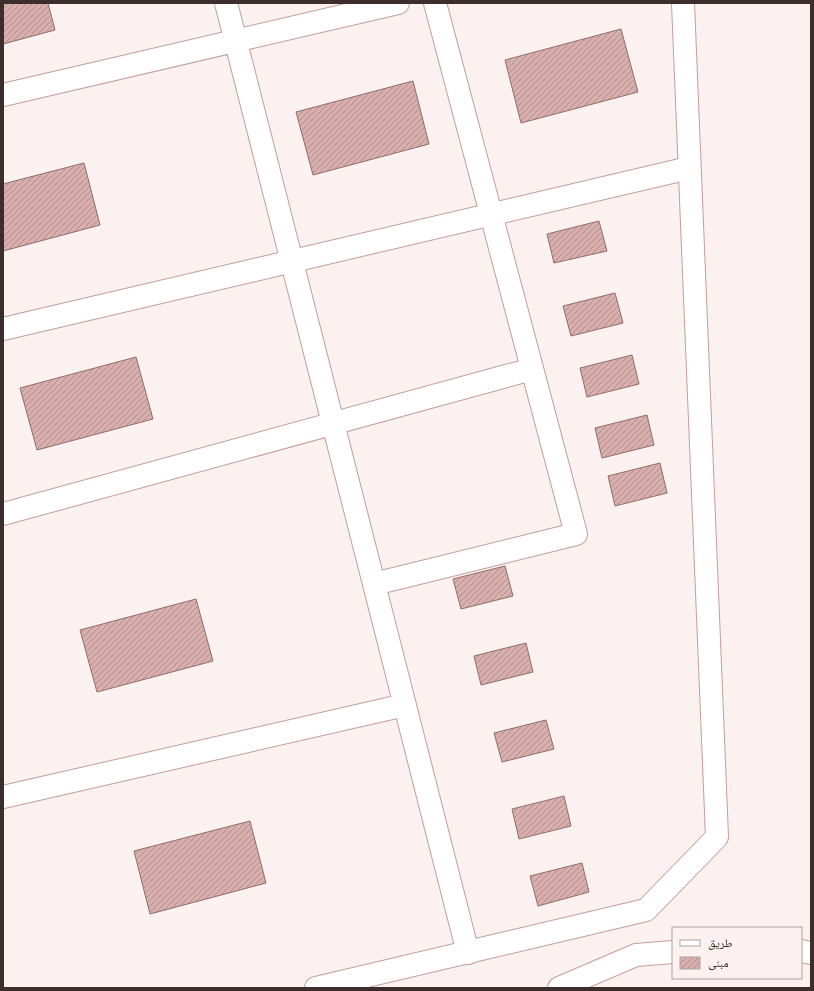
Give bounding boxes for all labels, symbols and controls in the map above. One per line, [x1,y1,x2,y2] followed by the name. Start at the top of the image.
[672,927,802,979] legend
[708,934,733,955] text: طريق
[708,954,729,975] text: مبنى

